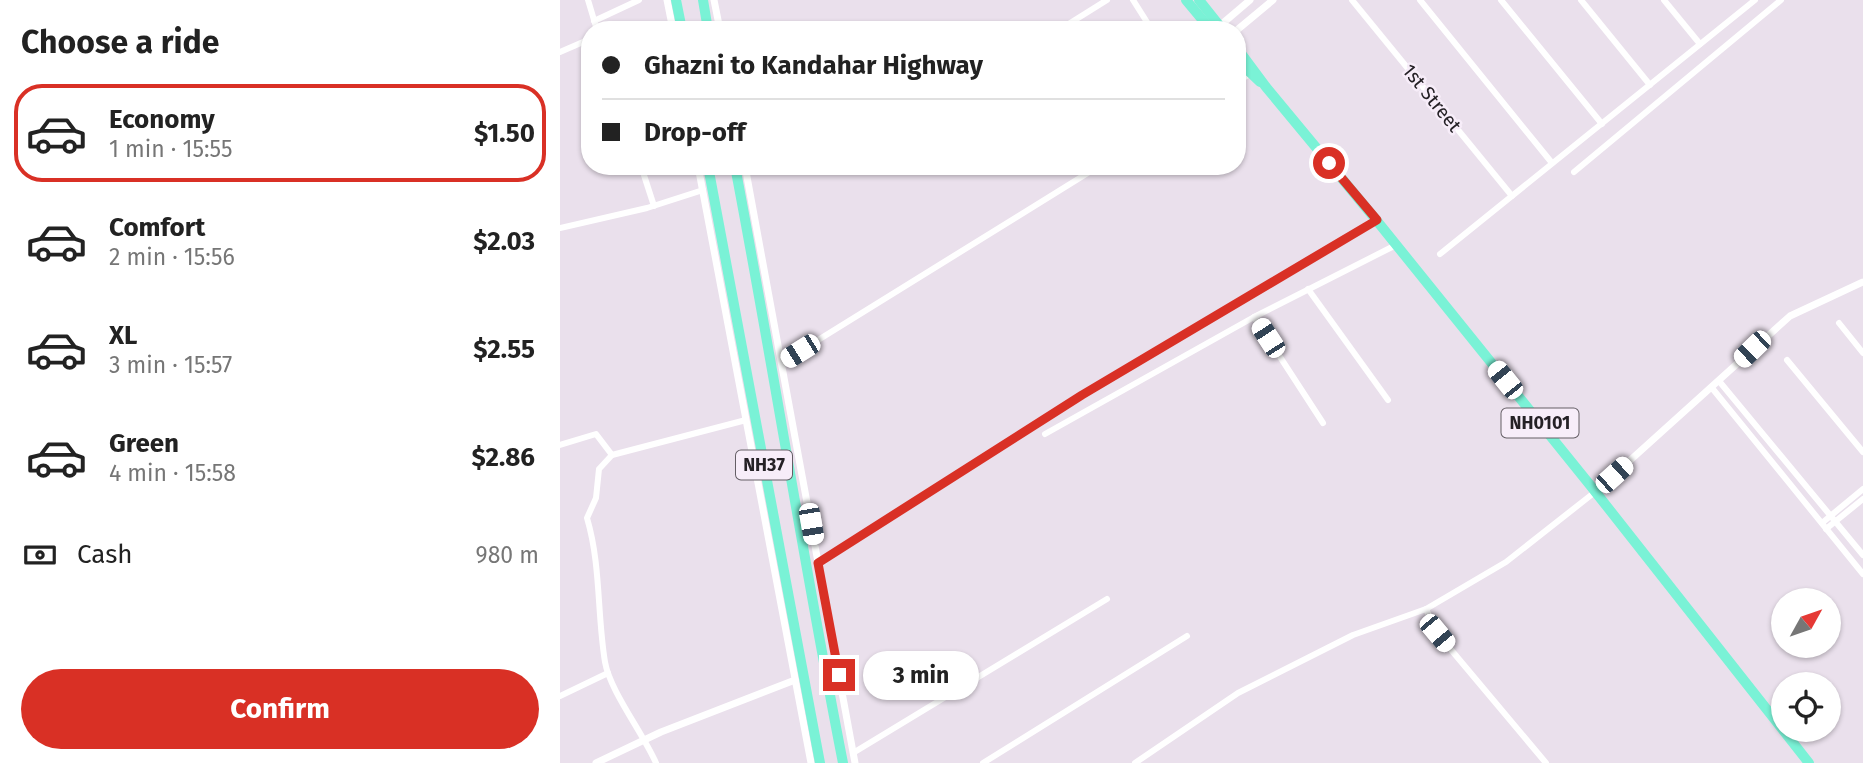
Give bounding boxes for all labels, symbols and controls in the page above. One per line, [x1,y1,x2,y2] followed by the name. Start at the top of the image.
[21,23,219,61] text: Choose a ride
[644,50,983,81] text: Ghazni to Kandahar Highway
[1398,59,1466,137] street label: 1st Street
[25,102,88,165] icon: car
[109,104,215,135] text: Economy
[644,117,746,148] text: Drop-off
[474,118,535,149] text: $1.50
[109,135,232,163] text: 1 min · 15:55
[1313,147,1345,179] route start
[25,210,88,273] icon: car
[109,212,205,243] text: Comfort
[473,226,535,257] text: $2.03
[109,243,235,271] text: 2 min · 15:56
[1248,315,1289,361] car
[25,318,88,381] icon: car
[109,320,137,351] text: XL
[1730,327,1775,371] car
[777,331,824,371] car
[473,334,535,365] text: $2.55
[109,351,232,379] text: 3 min · 15:57
[1484,357,1527,403] car
[1502,408,1578,438] road number: NH0101
[25,426,88,489] icon: car
[109,428,179,459] text: Green
[472,442,535,473] text: $2.86
[736,450,792,480] road number: NH37
[1592,453,1637,497] car
[109,459,236,487] text: 4 min · 15:58
[798,501,825,547] car
[21,536,59,574] icon: cash
[77,539,133,570] text: Cash
[476,541,539,569] text: 980 m
[1771,588,1841,658] north arrow
[1771,588,1841,742] map controls
[1416,610,1459,656] car
[864,650,979,700] callout: 3 min
[823,659,855,691] route end
[893,661,949,689] text: 3 min
[21,669,539,749] button: Confirm
[1771,672,1841,742] button: locate

